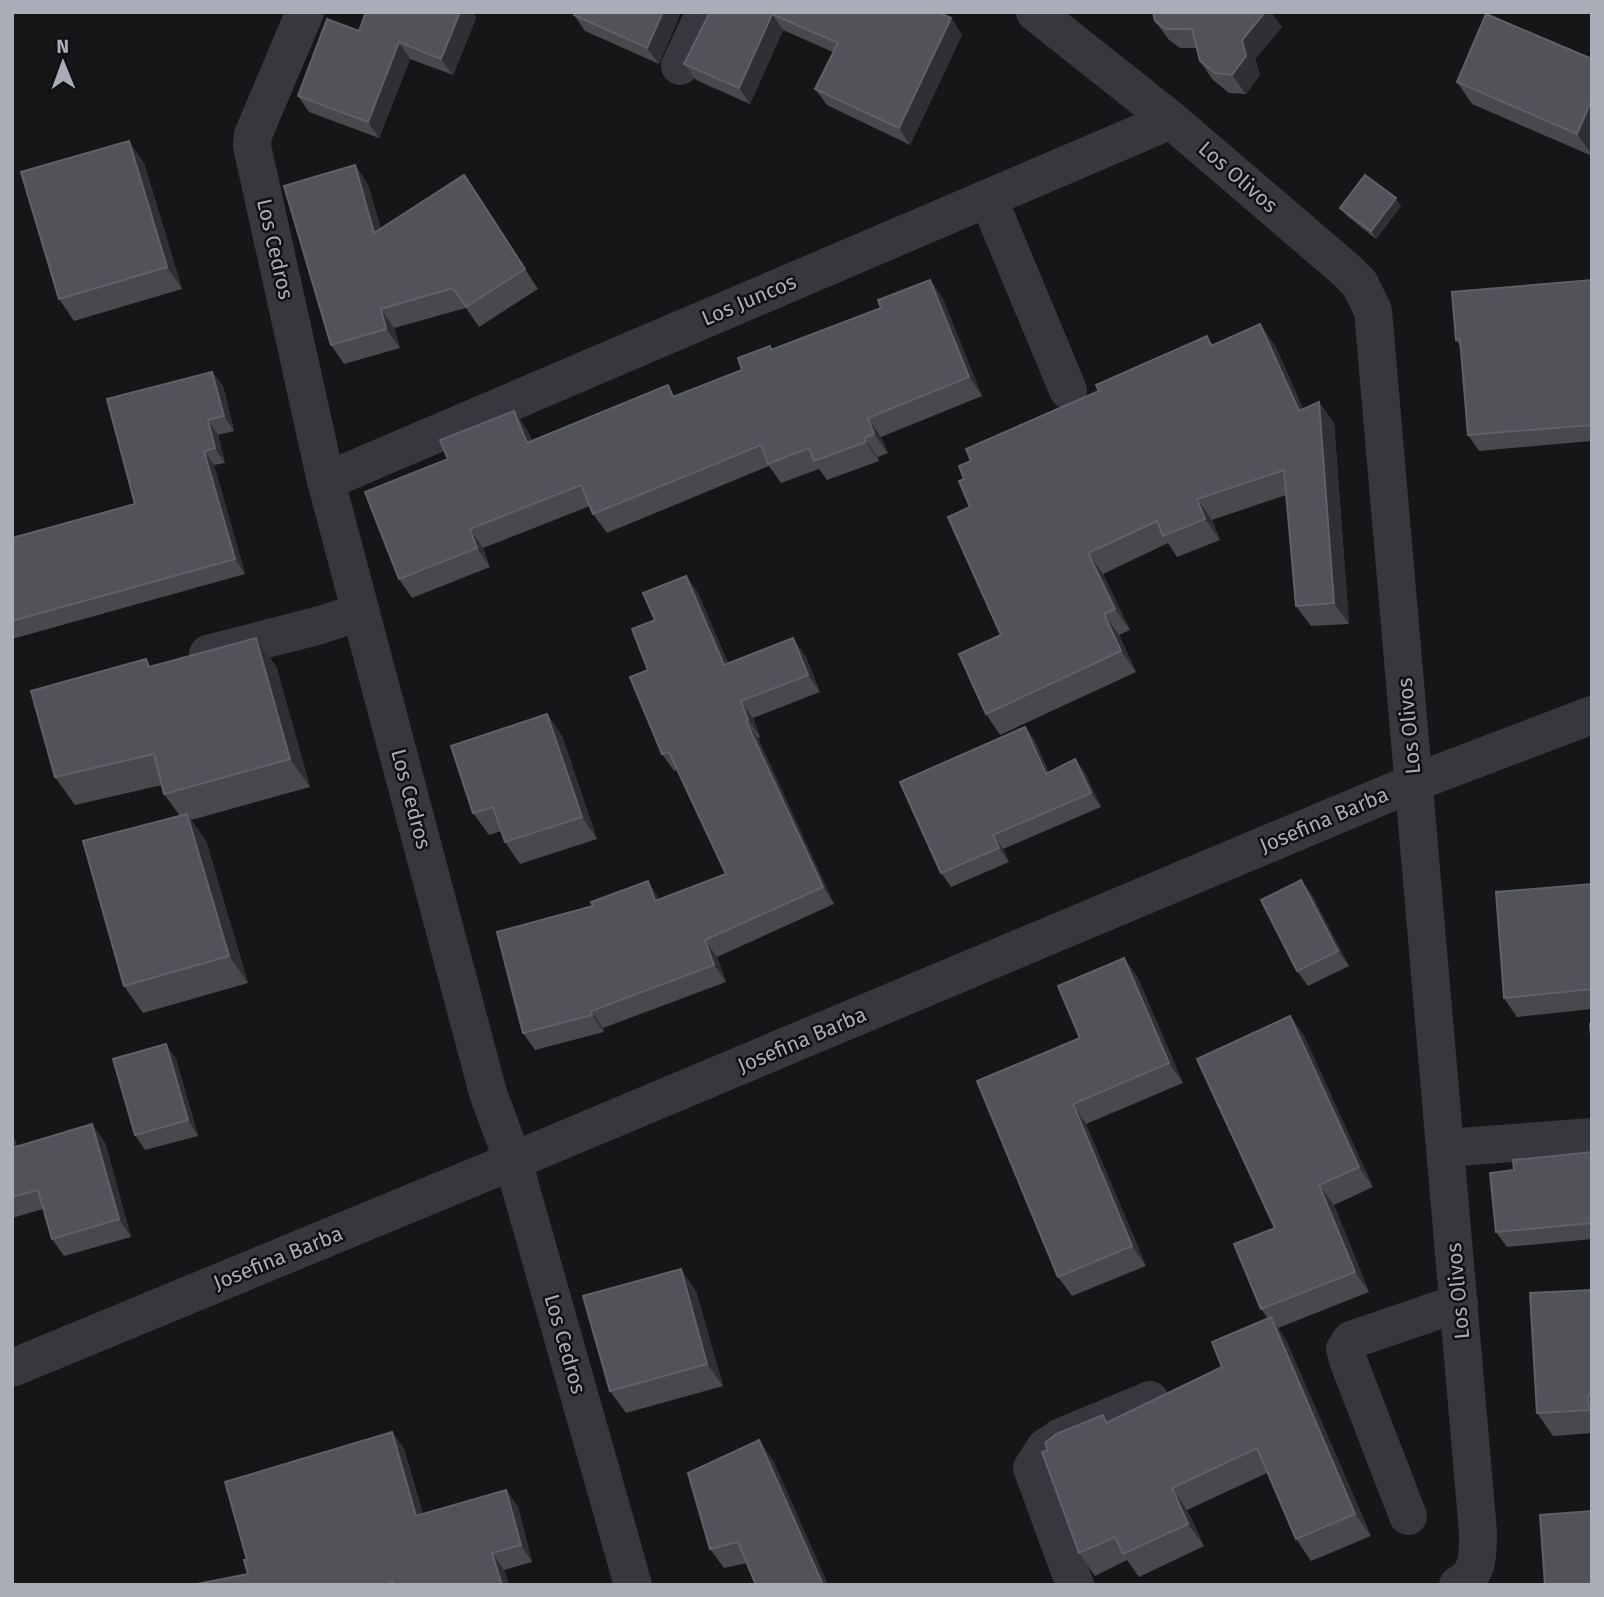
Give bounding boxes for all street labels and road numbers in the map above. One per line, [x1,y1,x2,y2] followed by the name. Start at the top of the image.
[1193,136,1283,219] street label: Los Olivos
[251,196,299,302] street label: Los Cedros
[698,268,800,332] street label: Los Juncos
[1392,677,1426,775] street label: Los Olivos
[385,746,437,852] street label: Los Cedros
[1256,781,1392,859] street label: Josefina Barba
[734,1001,870,1079] street label: Josefina Barba
[209,1220,347,1296] street label: Josefina Barba
[1441,1242,1475,1340] street label: Los Olivos
[538,1291,592,1397] street label: Los Cedros

